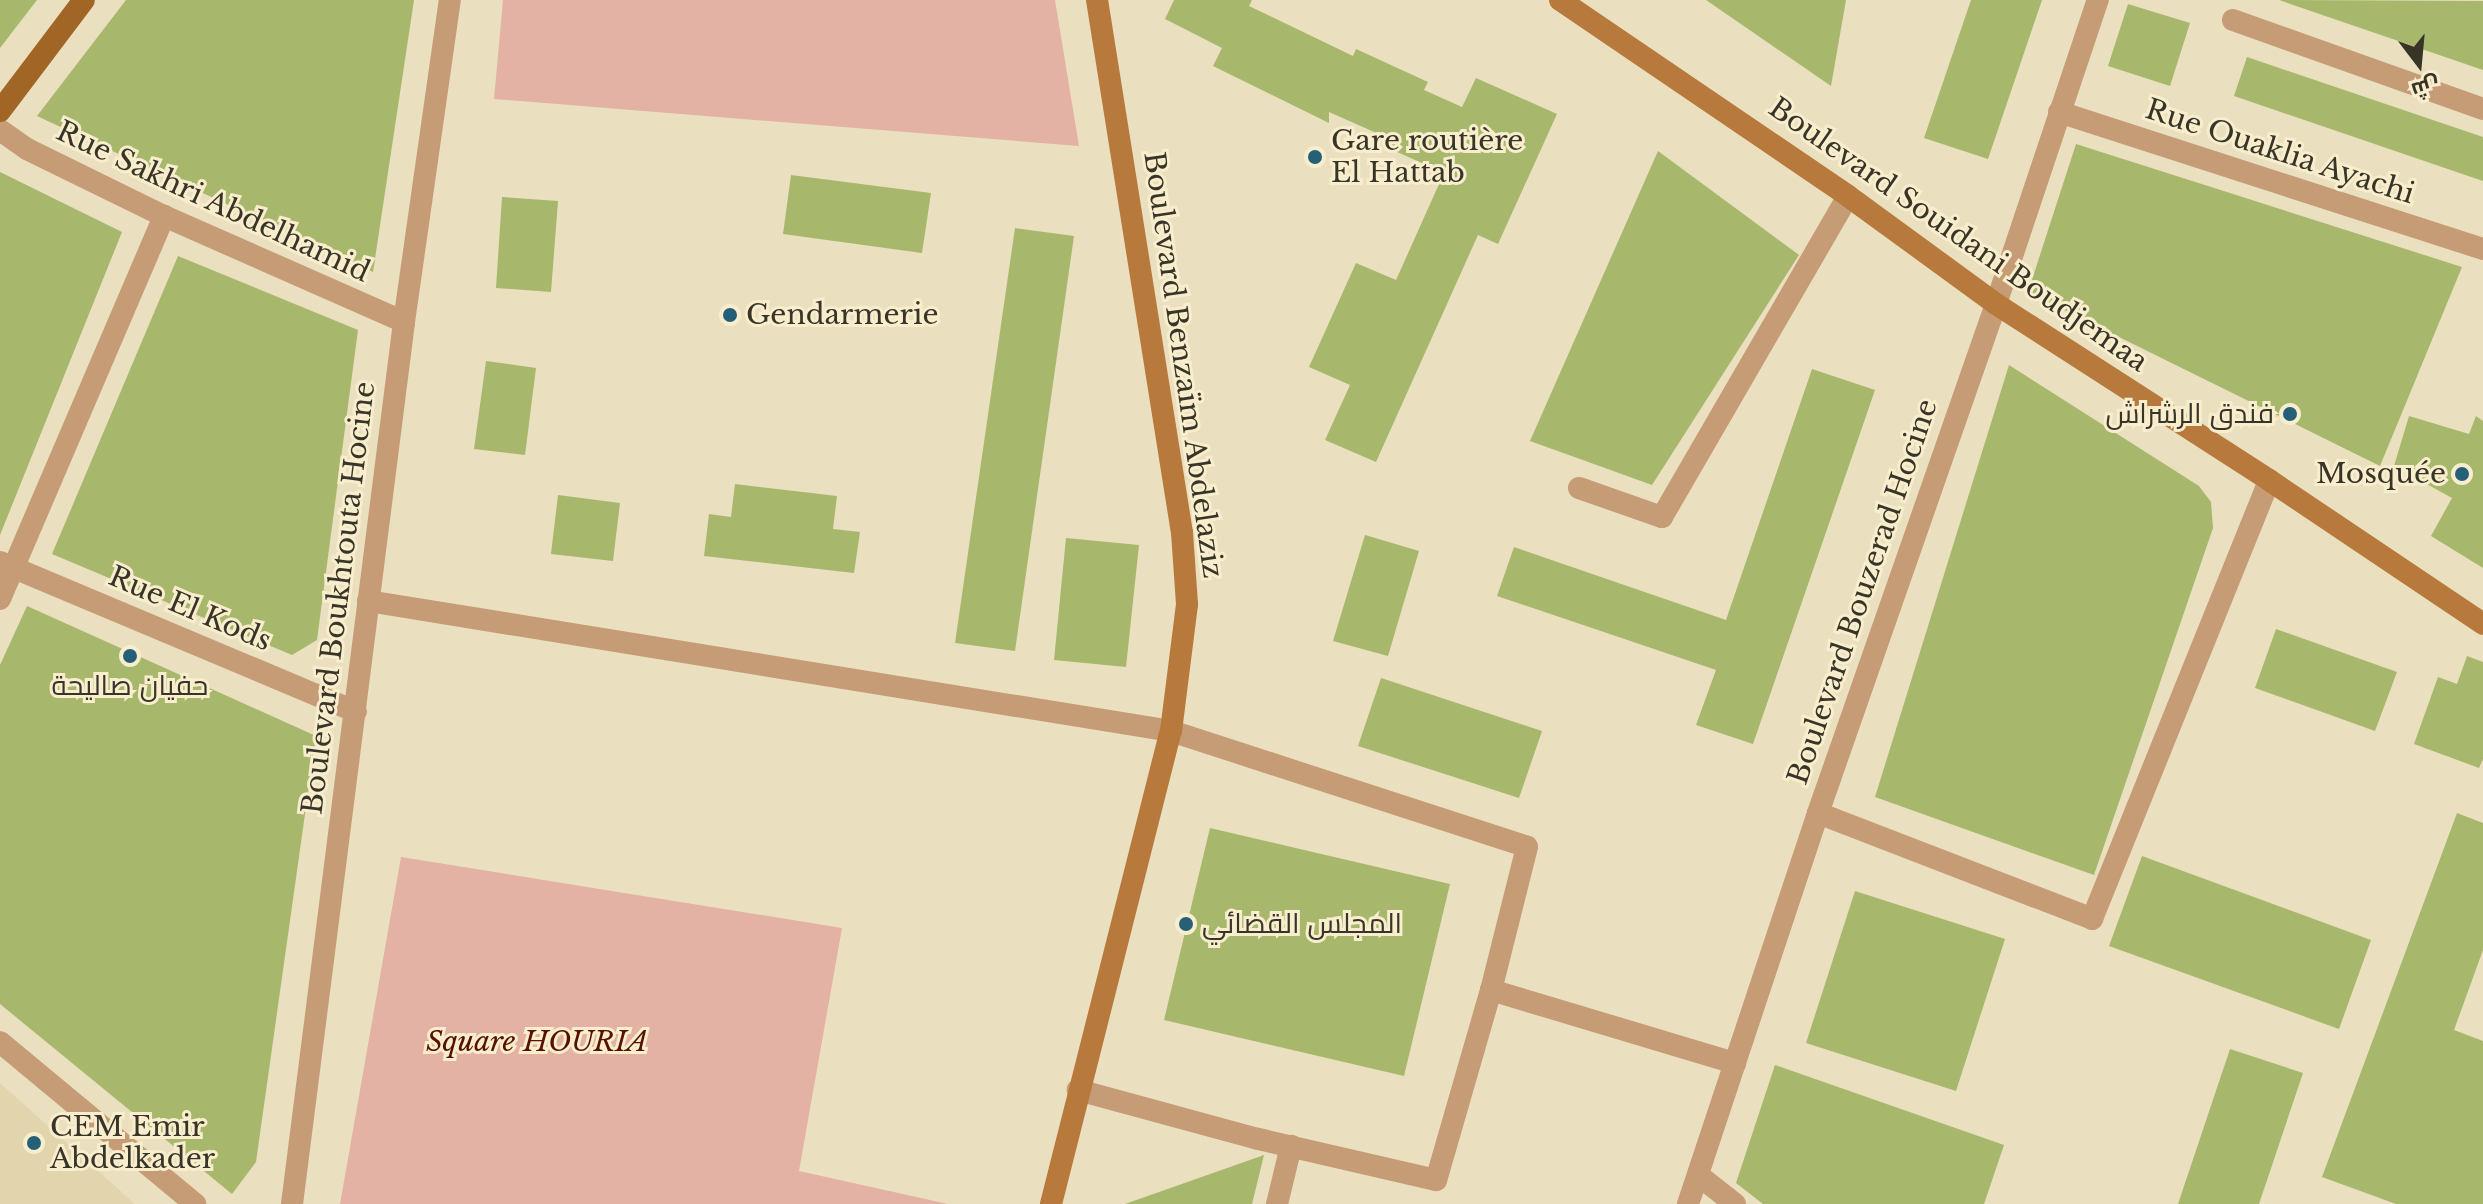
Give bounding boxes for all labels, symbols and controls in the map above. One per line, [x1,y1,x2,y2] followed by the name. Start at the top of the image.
[2379,24,2459,104] north arrow
[2408,71,2443,104] text: ش
[1762,91,2154,379] street label: Boulevard Souidani Boudjemaa
[2141,92,2419,212] street label: Rue Ouaklia Ayachi
[50,114,376,290] street label: Rue Sakhri Abdelhamid
[1331,124,1523,190] place label: Gare routière El Hattab
[1306,148,1324,166] marker: Gare routière El Hattab
[1136,149,1230,581] street label: Boulevard Benzaïm Abdelaziz
[746,298,938,332] place label: Gendarmerie
[721,306,739,324] marker: Gendarmerie
[296,380,382,816] street label: Boulevard Boukhtouta Hocine
[1781,395,1945,789] street label: Boulevard Bouzerad Hocine
[2105,397,2274,431] place label: فندق الرشراش
[2281,405,2299,423] marker: فندق الرشراش
[2316,457,2446,491] place label: Mosquée
[2453,465,2471,483] marker: Mosquée
[104,560,276,658] street label: Rue El Kods
[121,647,139,665] marker: حفيان صاليحة
[52,669,208,703] place label: حفيان صاليحة
[1202,907,1402,941] place label: المجلس القضائي
[1177,915,1195,933] marker: المجلس القضائي
[426,1025,648,1059] park label: Square HOURIA
[50,1110,215,1176] place label: CEM Emir Abdelkader
[25,1134,43,1152] marker: CEM Emir Abdelkader

